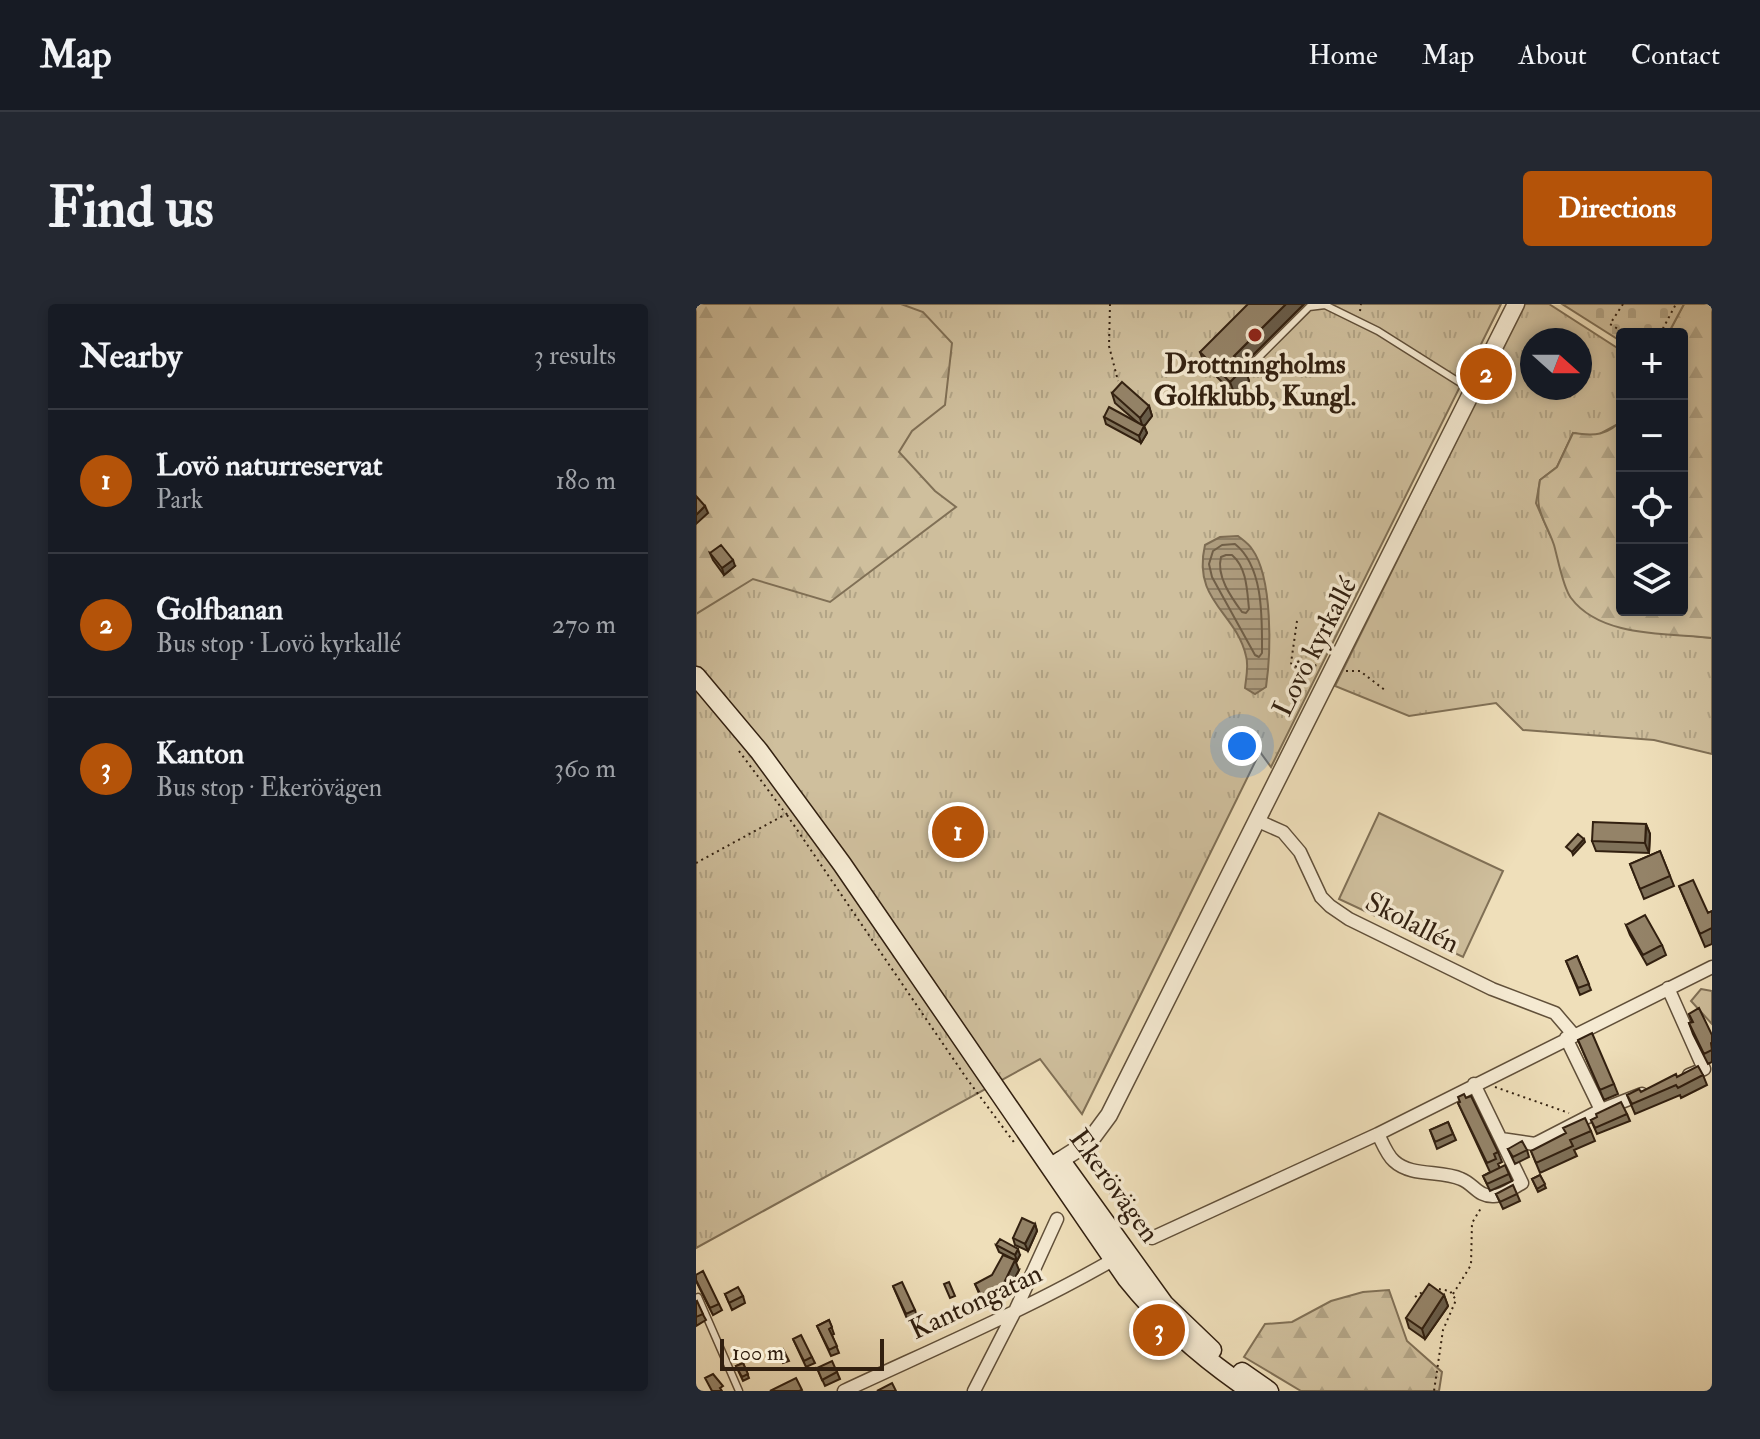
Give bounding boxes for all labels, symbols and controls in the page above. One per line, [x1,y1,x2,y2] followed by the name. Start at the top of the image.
[40,31,111,79] text: Map
[1308,38,1378,73] text: Home
[1422,38,1474,73] text: Map
[1518,38,1587,73] text: About
[1631,38,1720,73] text: Contact
[1523,171,1712,246] button: Directions
[48,173,214,244] text: Find us
[1246,326,1264,344] marker: Drottningholms Golfklubb, Kungl.
[1520,328,1592,400] north arrow
[1616,328,1688,616] map controls
[1616,328,1688,400] button: +
[80,335,182,378] text: Nearby
[534,340,616,372] text: 3 results
[1460,344,1512,404] pin: 2
[1154,347,1356,414] place label: Drottningholms Golfklubb, Kungl.
[1616,400,1688,472] button: −
[156,447,383,484] text: Lovö naturreservat
[101,465,111,497] text: 1
[556,465,616,497] text: 180 m
[1616,472,1688,544] button: locate
[156,484,203,516] text: Park
[1616,544,1688,616] button: layers
[1265,571,1365,722] street label: Lovö kyrkallé
[156,591,283,628] text: Golfbanan
[99,609,113,641] text: 2
[552,609,616,641] text: 270 m
[156,628,401,660] text: Bus stop · Lovö kyrkallé
[1222,726,1262,766] your location
[156,735,244,772] text: Kanton
[101,753,111,785] text: 3
[554,753,616,785] text: 360 m
[156,772,382,804] text: Bus stop · Ekerövägen
[932,802,984,862] pin: 1
[1359,885,1465,961] street label: Skolallén
[1061,1122,1167,1250] street label: Ekerövägen
[904,1256,1048,1348] street label: Kantongatan
[1133,1300,1185,1360] pin: 3
[720,1335,884,1371] scale bar
[732,1339,784,1367] text: 100 m

